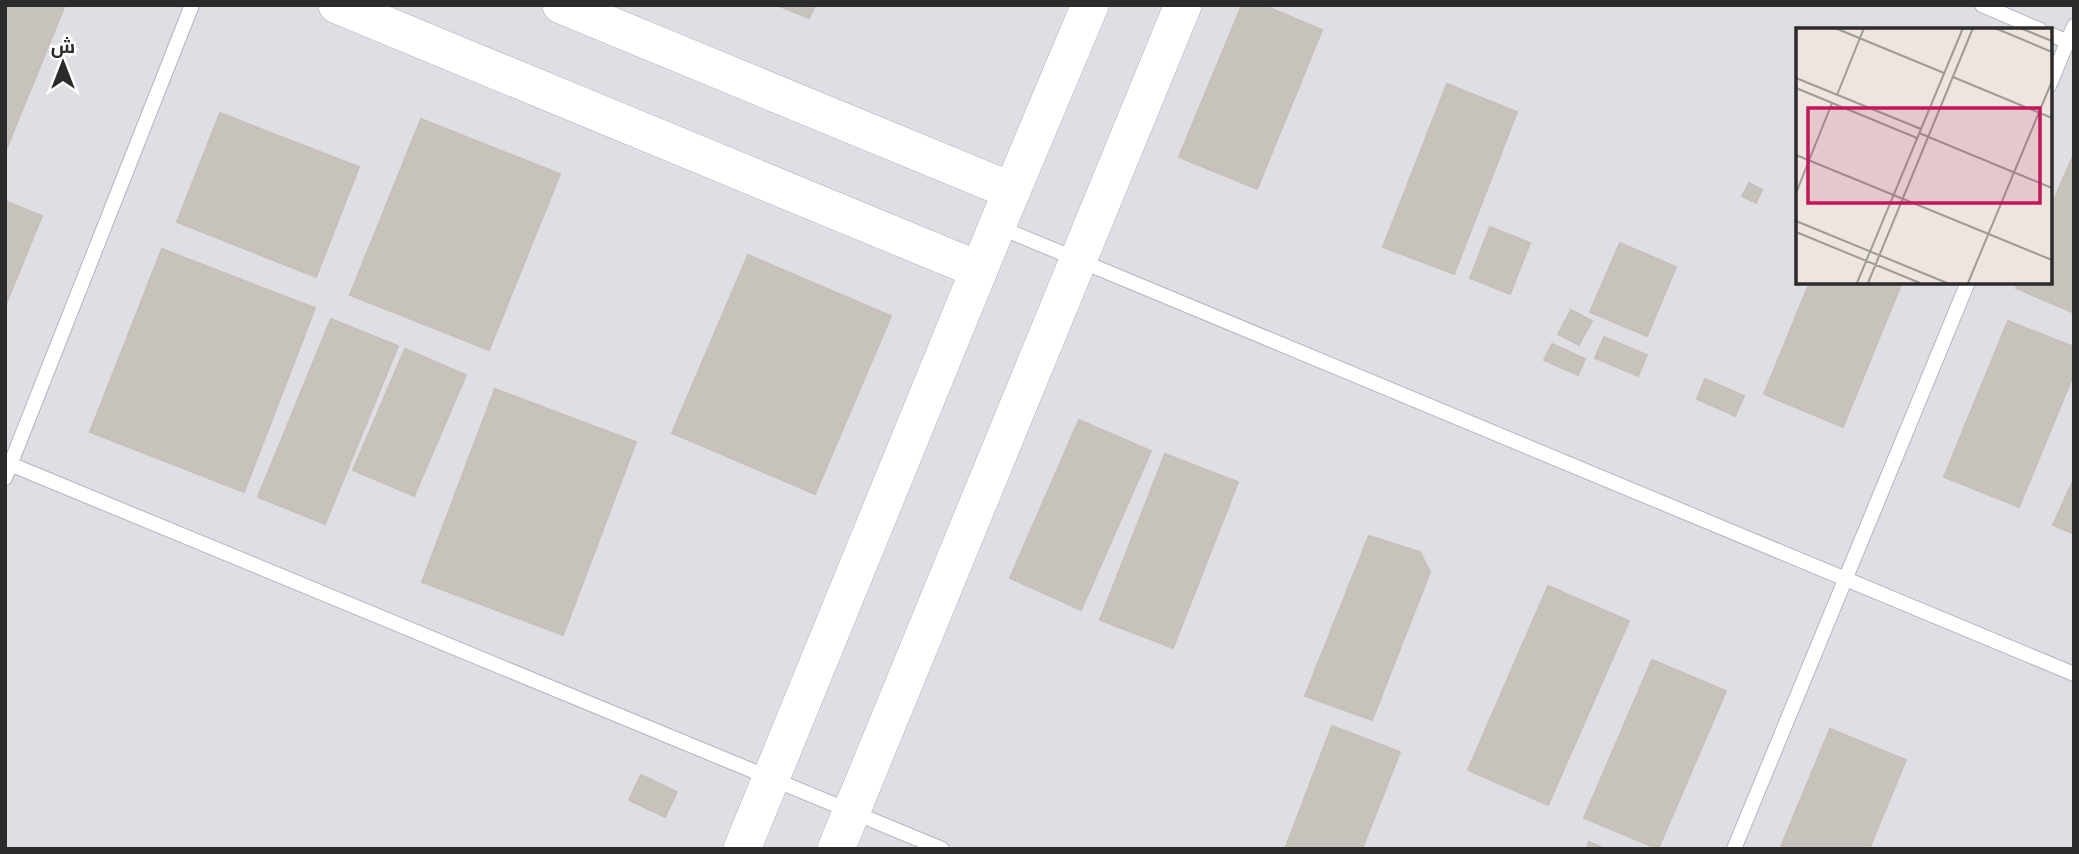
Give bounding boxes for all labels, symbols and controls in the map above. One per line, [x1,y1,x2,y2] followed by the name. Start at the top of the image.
[28,28,98,98] north arrow
[1796,28,2051,284] inset map
[51,34,75,58] text: ش

